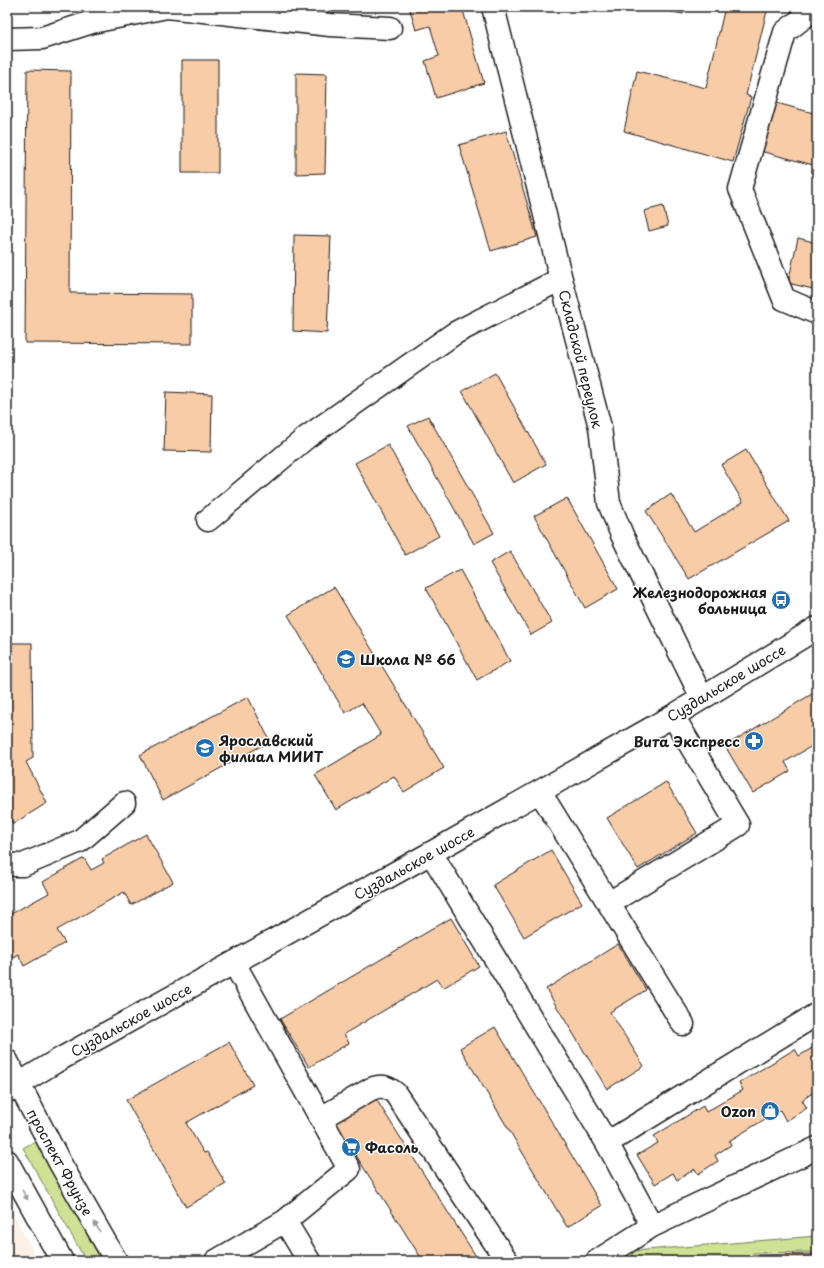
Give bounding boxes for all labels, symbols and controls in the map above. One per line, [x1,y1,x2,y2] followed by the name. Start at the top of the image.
[554,288,609,431] street label: Складской переулок
[633,582,767,619] place label: Железнодорожная больница
[770,589,792,611] bus stop icon: Железнодорожная больница
[663,639,789,727] street label: Суздальское шоссе
[335,648,357,670] school or university icon: Школа № 66
[360,649,456,670] place label: Школа № 66
[218,730,324,767] place label: Ярославский филиал МИИТ
[743,730,765,752] pharmacy icon: Вита Экспресс
[634,731,740,752] place label: Вита Экспресс
[194,737,216,759] school or university icon: Ярославский филиал МИИТ
[350,821,478,905] street label: Суздальское шоссе
[67,978,195,1062] street label: Суздальское шоссе
[759,1100,781,1122] shop icon: Ozon
[721,1101,756,1122] place label: Ozon
[22,1105,98,1219] street label: проспект Фрунзе
[340,1136,362,1158] supermarket icon: Фасоль
[365,1137,419,1158] place label: Фасоль
[22,1189,29,1201] one-way arrow
[93,1221,100,1233] one-way arrow

